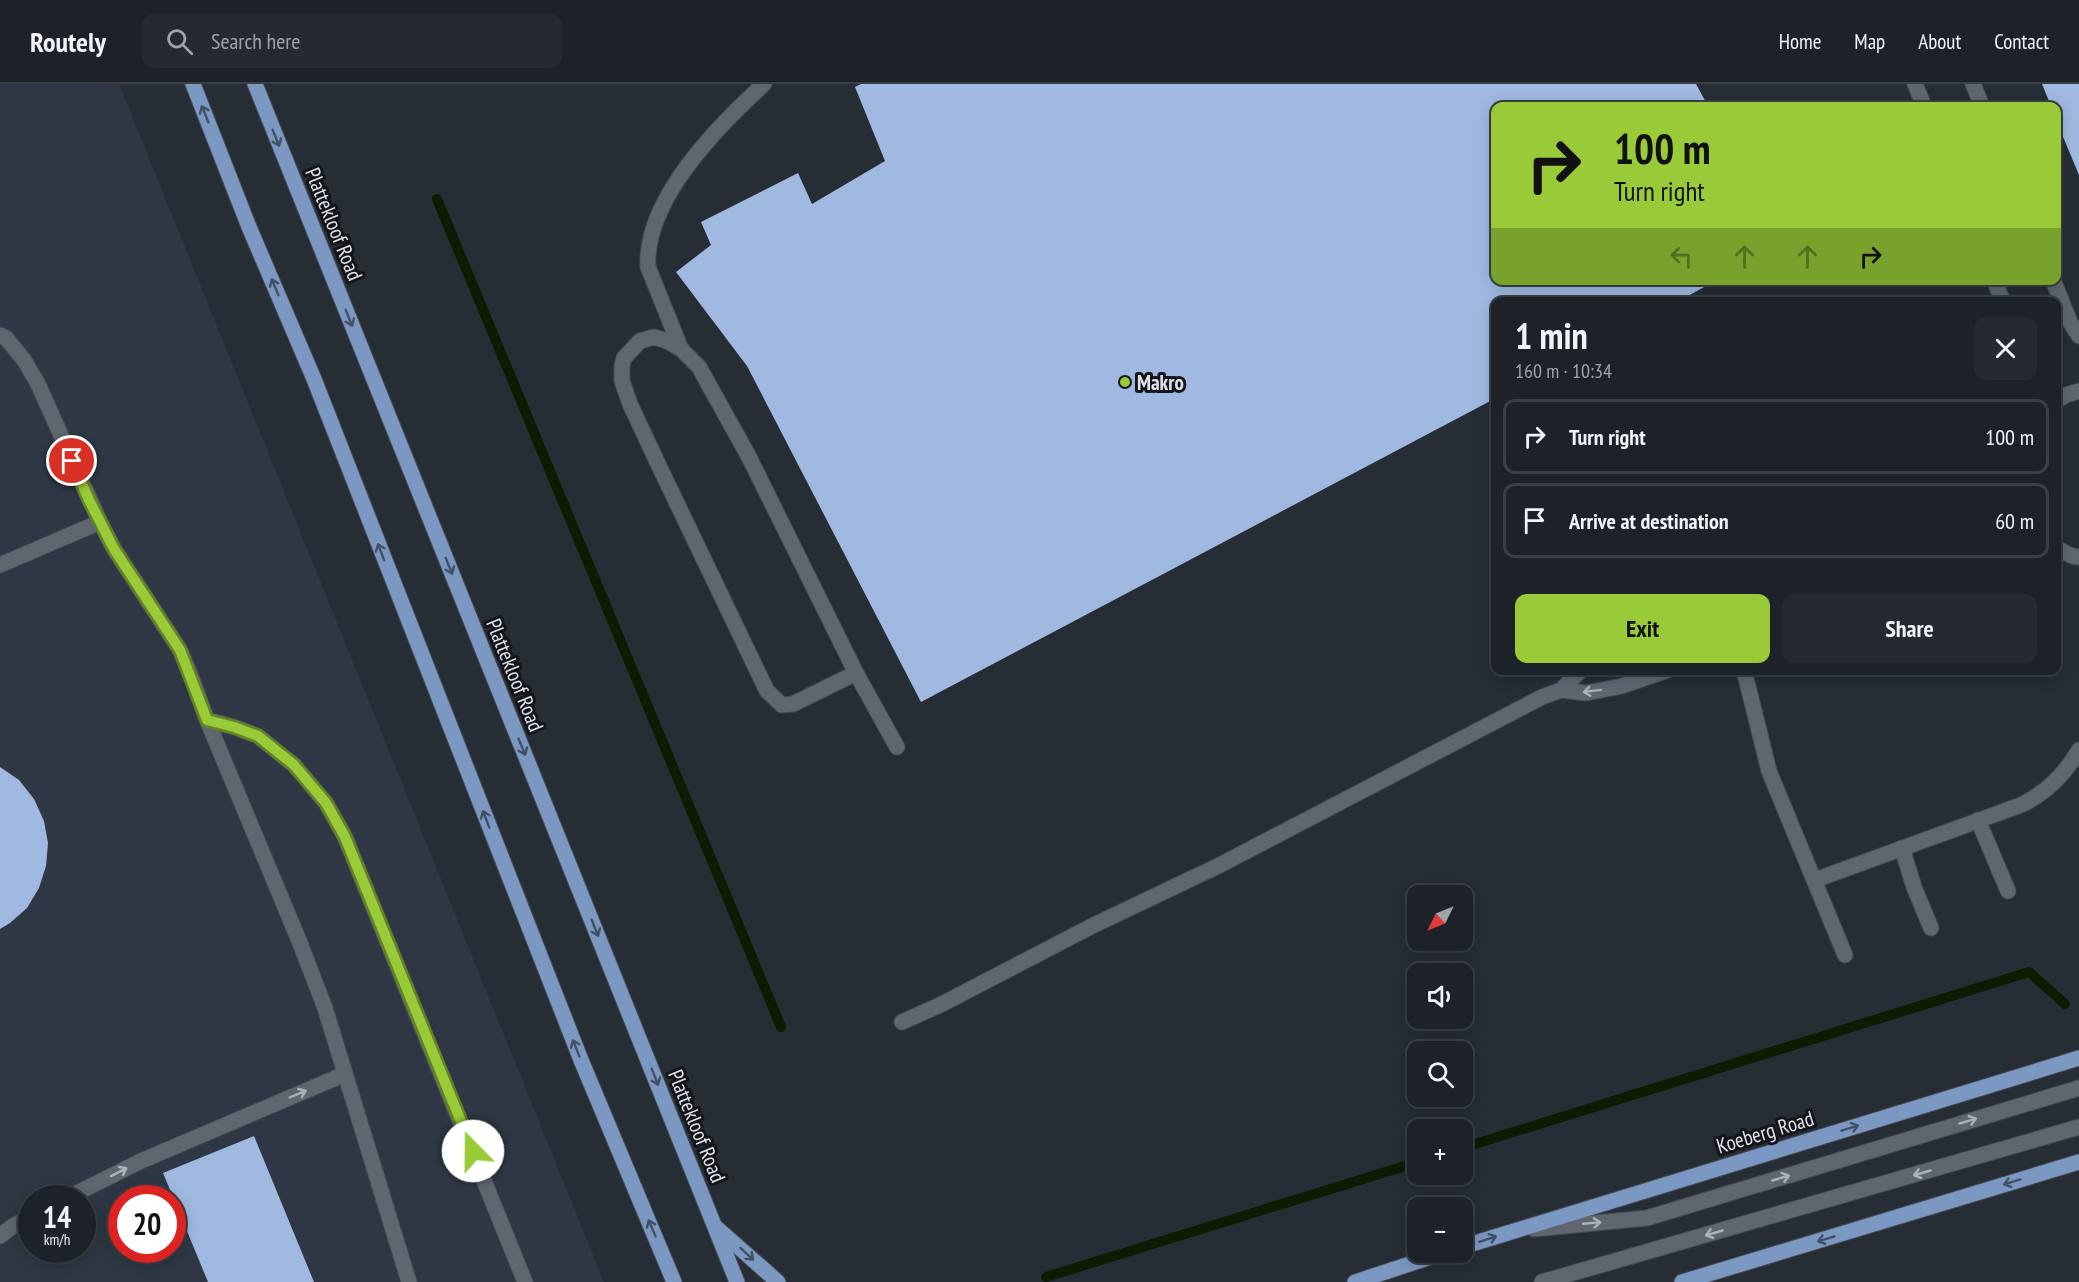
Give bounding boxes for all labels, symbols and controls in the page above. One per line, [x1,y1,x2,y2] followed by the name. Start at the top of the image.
[142,14,562,68] search box
[30,23,106,60] text: Routely
[163,25,196,58] icon: search
[211,27,300,55] text: Search here
[1779,28,1821,55] text: Home
[1854,28,1885,55] text: Map
[1918,28,1961,55] text: About
[1994,28,2049,55] text: Contact
[198,105,209,123] one-way arrow
[1614,121,1711,176] text: 100 m
[1515,126,1593,204] icon: right
[272,129,283,147] one-way arrow
[299,164,369,284] street label: Plattekloof Road
[1614,174,1705,208] text: Turn right
[1665,240,1698,273] icon: left
[1728,240,1761,273] icon: ahead
[1791,240,1824,273] icon: ahead
[1854,240,1887,273] icon: right
[269,278,280,296] one-way arrow
[344,308,355,327] one-way arrow
[1515,312,1588,359] text: 1 min
[1974,317,2037,380] button: close
[1515,358,1612,384] text: 160 m · 10:34
[1137,369,1184,396] place label: Makro
[1118,375,1132,389] marker: Makro
[1518,420,1551,453] icon: right
[1569,423,1646,451] text: Turn right
[1985,423,2034,451] text: 100 m
[46,435,97,486] pin
[55,444,88,477] icon: arrive
[1518,504,1551,537] icon: arrive
[1569,507,1729,535] text: Arrive at destination
[1995,507,2034,535] text: 60 m
[375,543,386,562] one-way arrow
[444,557,455,575] one-way arrow
[1515,594,1770,663] button: Exit
[1782,594,2037,663] button: Share
[480,615,550,735] street label: Plattekloof Road
[1582,686,1602,697] one-way arrow
[517,738,528,756] one-way arrow
[479,810,490,829] one-way arrow
[1407,885,1473,951] north arrow
[1407,885,1473,1263] map controls
[590,918,601,937] one-way arrow
[1407,963,1473,1029] button: sound
[570,1040,581,1058] one-way arrow
[1407,1041,1473,1107] button: search
[662,1066,732,1186] street label: Plattekloof Road
[650,1067,661,1086] one-way arrow
[289,1088,307,1099] one-way arrow
[1713,1104,1817,1160] street label: Koeberg Road
[1958,1115,1977,1126] one-way arrow
[441,1119,505,1183] position arrow
[1407,1119,1473,1185] button: +
[1841,1122,1860,1133] one-way arrow
[110,1166,128,1177] one-way arrow
[1913,1168,1932,1179] one-way arrow
[1772,1172,1791,1184] one-way arrow
[2003,1177,2022,1188] one-way arrow
[108,1185,186,1263] speed limit sign: 20
[43,1197,71,1236] text: 14
[1407,1197,1473,1263] button: −
[1582,1217,1602,1228] one-way arrow
[646,1219,657,1238] one-way arrow
[1705,1227,1724,1239] one-way arrow
[44,1230,70,1249] text: km/h
[1478,1233,1497,1244] one-way arrow
[1817,1234,1836,1245] one-way arrow
[739,1247,754,1261] one-way arrow

